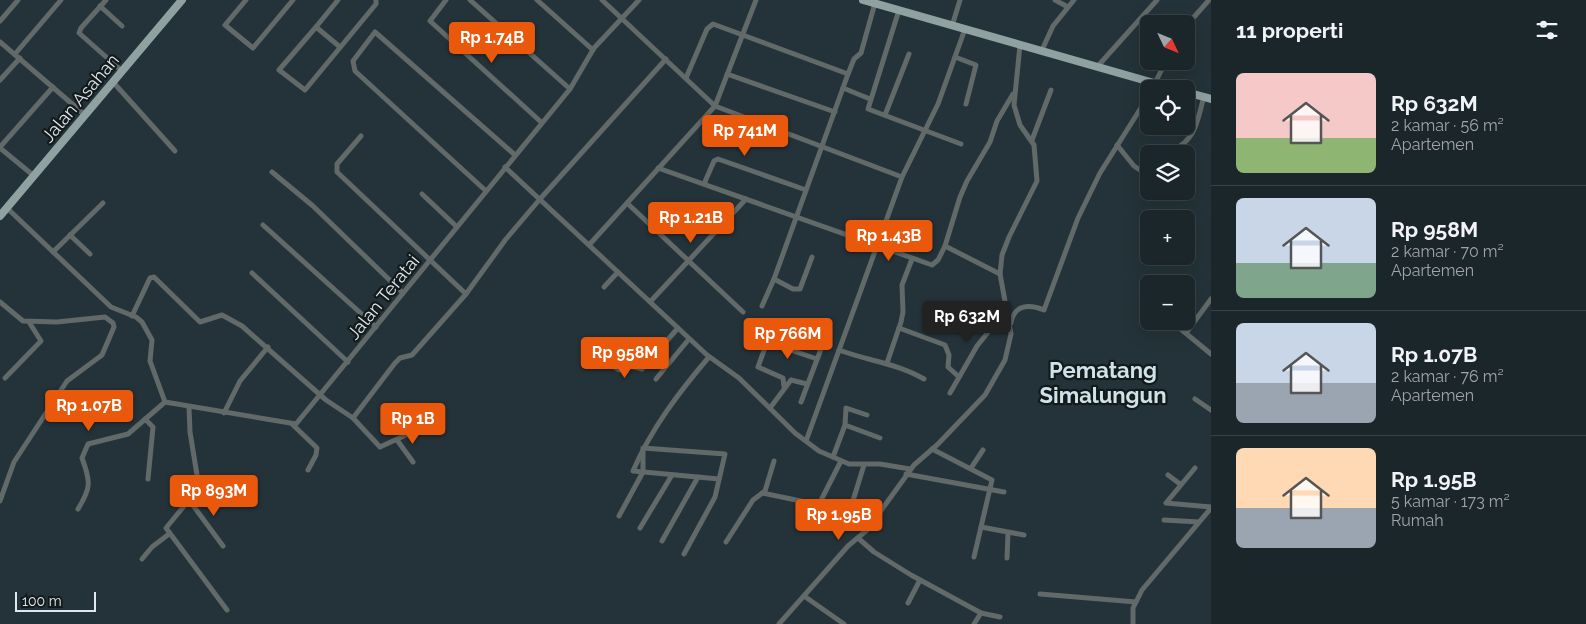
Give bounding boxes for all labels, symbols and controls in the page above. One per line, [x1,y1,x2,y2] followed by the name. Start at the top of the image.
[1140,15,1195,70] north arrow
[1140,15,1195,330] map controls
[1533,16,1561,44] icon: filters
[1236,18,1343,43] text: 11 properti
[440,22,544,64] pin: Rp 1.74B
[460,28,524,47] text: Rp 1.74B
[37,50,123,146] street label: Jalan Asahan
[1140,80,1195,135] button: locate
[1391,91,1478,116] text: Rp 632M
[1276,93,1336,153] icon: home
[699,114,791,157] pin: Rp 741M
[1391,116,1504,135] text: 2 kamar · 56 m²
[713,121,777,140] text: Rp 741M
[1391,135,1474,154] text: Apartemen
[1140,145,1195,200] button: layers
[639,202,743,244] pin: Rp 1.21B
[659,208,723,227] text: Rp 1.21B
[1140,210,1195,265] button: +
[1391,217,1478,242] text: Rp 958M
[1276,218,1336,278] icon: home
[837,220,941,262] pin: Rp 1.43B
[857,226,922,245] text: Rp 1.43B
[1391,242,1504,261] text: 2 kamar · 70 m²
[342,250,424,344] street label: Jalan Teratai
[1391,261,1474,280] text: Apartemen
[1140,275,1195,330] button: −
[921,300,1013,343] pin: Rp 632M
[934,307,1000,326] text: Rp 632M
[742,318,834,360] pin: Rp 766M
[755,324,821,343] text: Rp 766M
[579,336,671,379] pin: Rp 958M
[1391,342,1477,367] text: Rp 1.07B
[592,343,658,362] text: Rp 958M
[1276,343,1336,403] icon: home
[1040,357,1166,408] district label: Pematang Simalungun
[1391,367,1504,386] text: 2 kamar · 76 m²
[1391,386,1474,405] text: Apartemen
[37,390,141,432] pin: Rp 1.07B
[56,396,122,415] text: Rp 1.07B
[378,402,448,445] pin: Rp 1B
[391,409,435,428] text: Rp 1B
[1391,467,1477,492] text: Rp 1.95B
[1276,468,1336,528] icon: home
[168,474,260,517] pin: Rp 893M
[181,481,247,500] text: Rp 893M
[1391,492,1510,511] text: 5 kamar · 173 m²
[787,498,891,541] pin: Rp 1.95B
[806,505,872,524] text: Rp 1.95B
[1391,511,1444,530] text: Rumah
[15,589,96,612] scale bar
[22,593,62,609] text: 100 m

